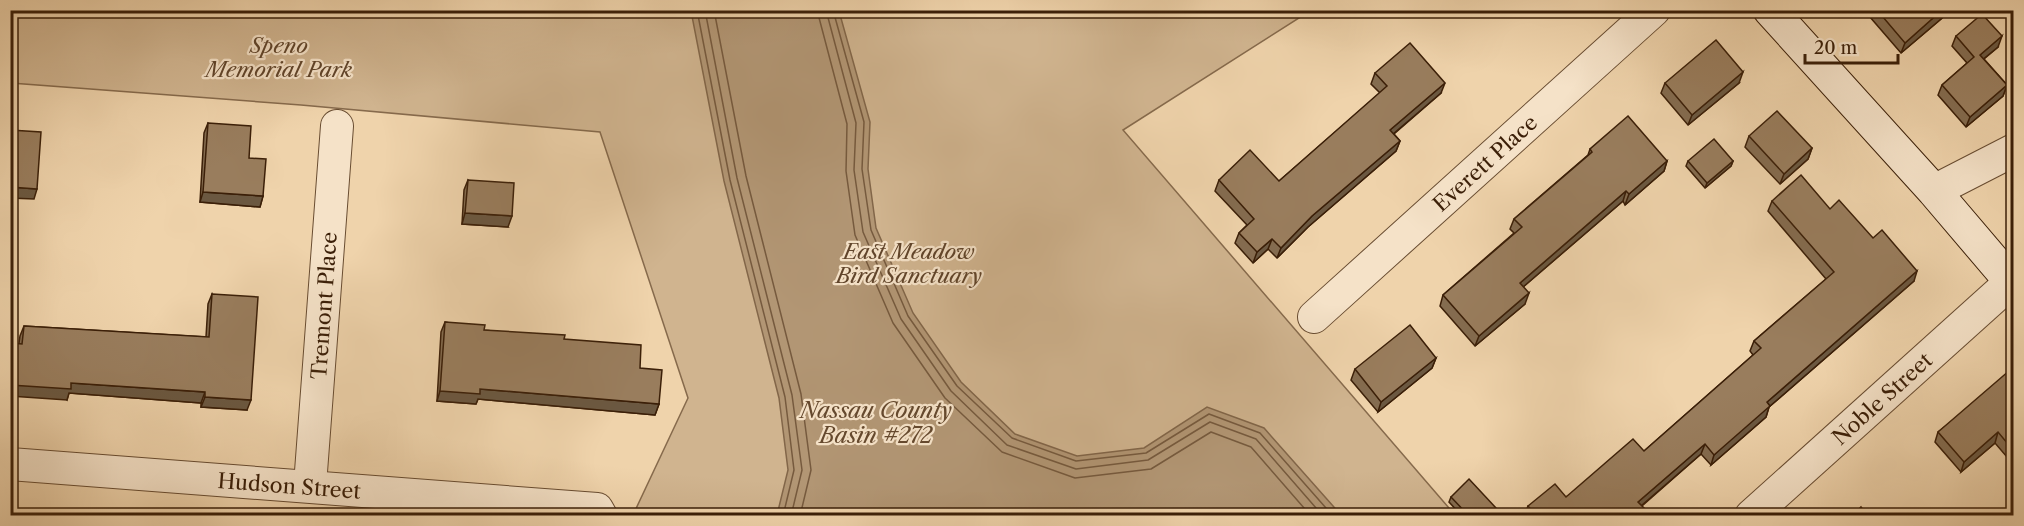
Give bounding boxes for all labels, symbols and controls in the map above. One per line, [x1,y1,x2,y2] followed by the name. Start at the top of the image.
[1805,27,1898,65] scale bar
[203,33,352,82] park label: Speno Memorial Park
[1814,37,1858,59] text: 20 m
[1427,109,1542,216] street label: Everett Place
[306,231,341,380] street label: Tremont Place
[834,239,983,288] park label: East Meadow Bird Sanctuary
[1827,347,1937,450] street label: Noble Street
[798,397,952,449] water label: Nassau County Basin #272
[217,467,362,503] street label: Hudson Street

